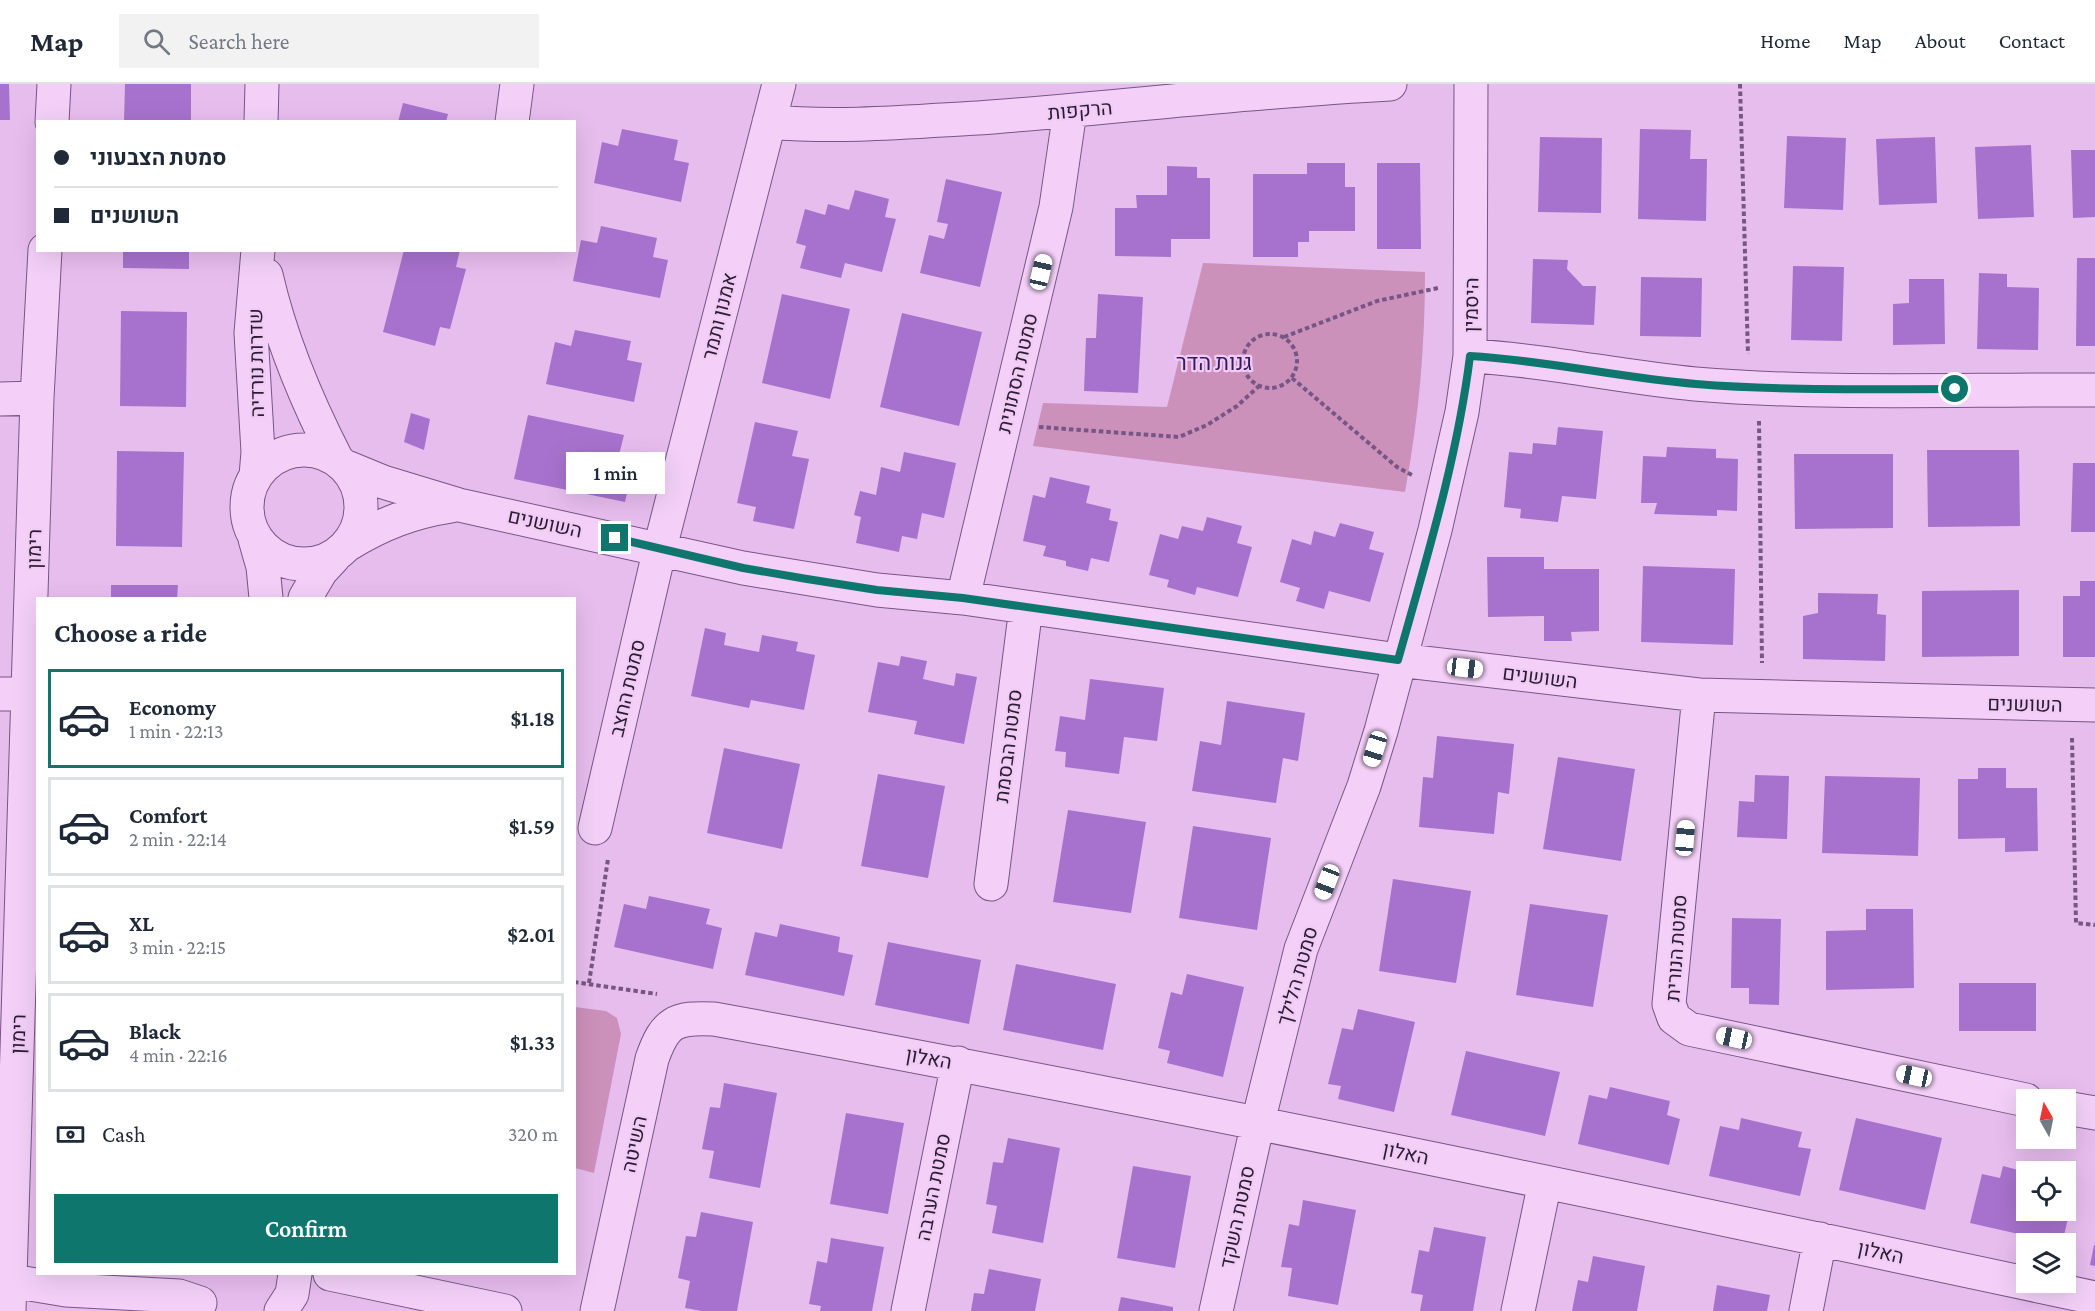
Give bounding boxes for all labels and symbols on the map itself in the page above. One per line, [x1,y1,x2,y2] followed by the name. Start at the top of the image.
[1047,96,1113,124] street label: הרקפות
[1028,252,1054,292] car
[698,270,740,362] street label: אמנון ותמר
[1460,277,1482,333] street label: היסמין
[244,308,268,418] street label: שדרות נורדיה
[992,311,1042,435] street label: סמטת הסתונית
[1176,350,1252,375] district label: גנות הדר
[1941,375,1968,402] route start
[566,451,664,493] callout: 1 min
[506,504,584,542] street label: השושנים
[601,524,628,551] route end
[23,529,45,569] street label: רימון
[605,637,649,739] street label: סמטת החצב
[1446,657,1484,679] car
[1501,661,1579,693] street label: השושנים
[990,688,1026,804] street label: סמטת הבסמת
[1987,692,2063,716] street label: השושנים
[1361,729,1389,769] car
[1674,819,1696,857] car
[1312,862,1342,902] car
[1661,894,1691,1002] street label: סמטת הנורית
[1272,924,1322,1028] street label: סמטת הלילך
[6,1014,30,1054] street label: רימון
[1715,1025,1753,1051] car
[904,1043,954,1073] street label: האלון
[1895,1063,1933,1089] car
[2016,1089,2076,1149] north arrow
[617,1113,651,1175] street label: השיטה
[912,1131,954,1243] street label: סמטת הערבה
[1381,1137,1431,1169] street label: האלון
[1215,1164,1259,1270] street label: סמטת השקד
[1856,1236,1906,1268] street label: האלון

